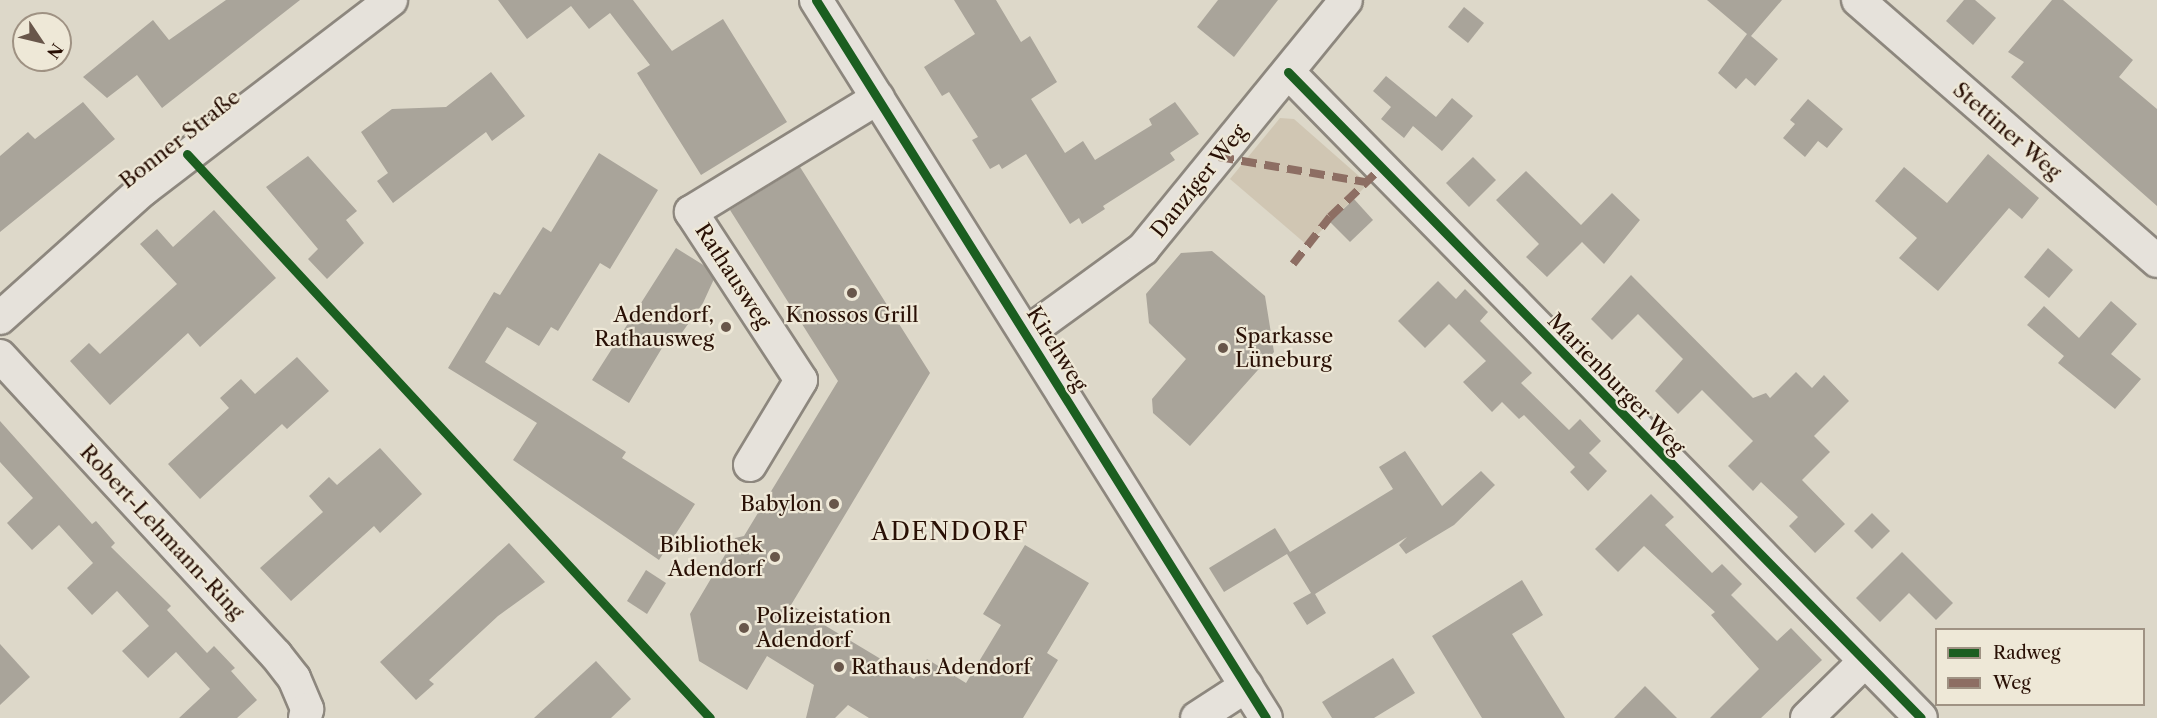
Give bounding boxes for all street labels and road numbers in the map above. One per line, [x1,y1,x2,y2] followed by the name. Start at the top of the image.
[1947,77,2067,185] street label: Stettiner Weg
[115,84,245,194] street label: Bonner Straße
[1145,119,1253,243] street label: Danziger Weg
[690,219,776,333] street label: Rathausweg
[1021,302,1093,396] street label: Kirchweg
[1542,308,1690,460] street label: Marienburger Weg
[75,440,249,624] street label: Robert-Lehmann-Ring

